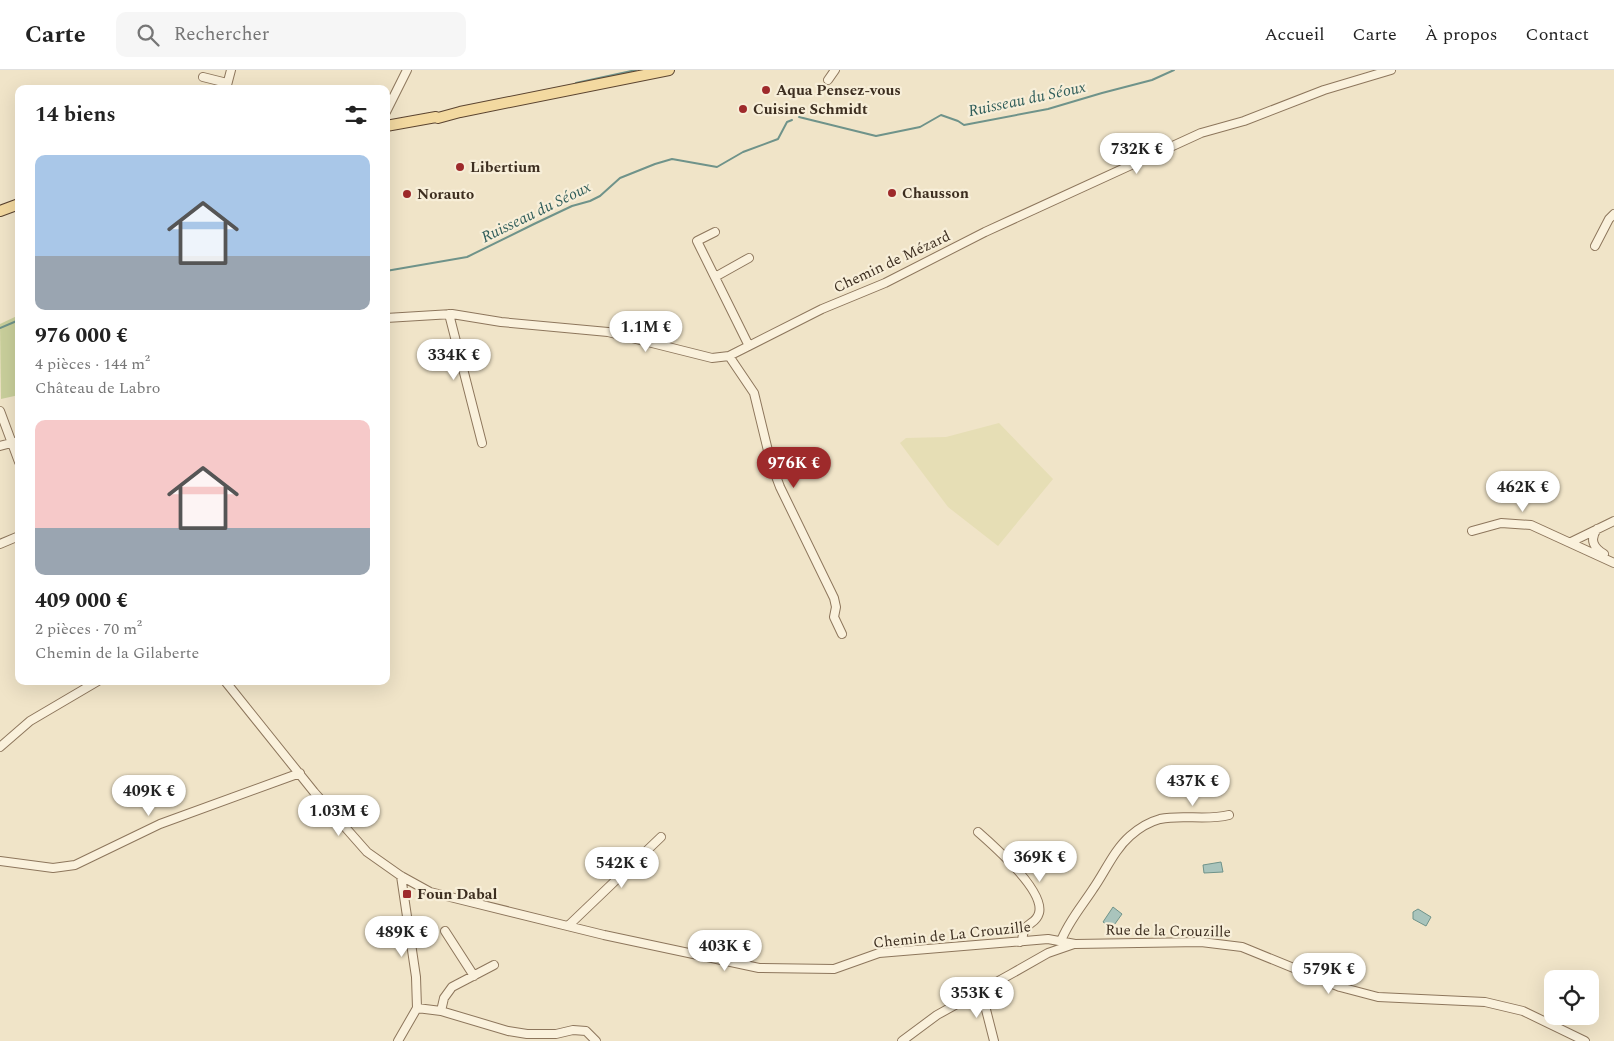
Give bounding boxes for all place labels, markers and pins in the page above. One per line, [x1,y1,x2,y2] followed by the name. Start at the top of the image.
[776,79,901,102] place label: Aqua Pensez-vous
[760,84,772,96] marker: Aqua Pensez-vous
[753,98,868,121] place label: Cuisine Schmidt
[737,103,749,115] marker: Cuisine Schmidt
[1096,132,1178,175] pin: 732K €
[470,156,541,179] place label: Libertium
[454,161,466,173] marker: Libertium
[902,182,969,205] place label: Chausson
[417,183,474,206] place label: Norauto
[886,187,898,199] marker: Chausson
[401,188,413,200] marker: Norauto
[605,310,687,353] pin: 1.1M €
[413,338,495,381] pin: 334K €
[753,446,835,489] pin: 976K €
[1482,470,1564,513] pin: 462K €
[1152,764,1234,807] pin: 437K €
[108,774,190,817] pin: 409K €
[293,794,385,837] pin: 1.03M €
[999,840,1081,883] pin: 369K €
[581,846,663,889] pin: 542K €
[417,883,497,906] place label: Foun Dabal
[401,888,413,900] marker: Foun Dabal
[361,916,443,958] pin: 489K €
[684,930,766,972] pin: 403K €
[1288,952,1370,995] pin: 579K €
[936,976,1018,1019] pin: 353K €

